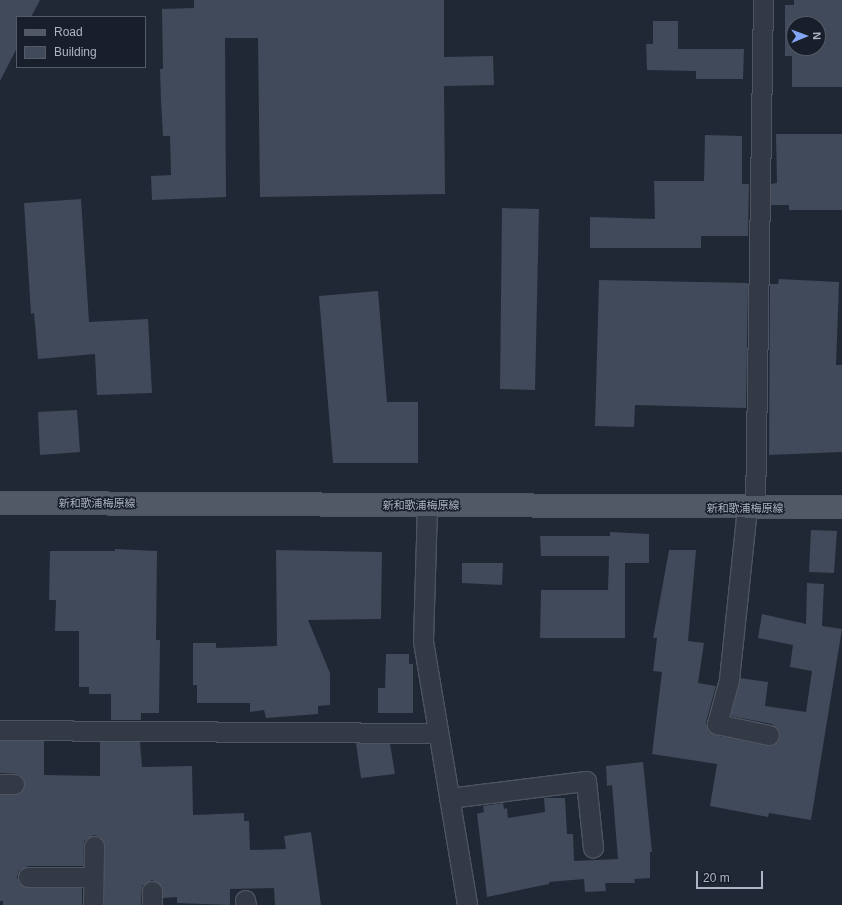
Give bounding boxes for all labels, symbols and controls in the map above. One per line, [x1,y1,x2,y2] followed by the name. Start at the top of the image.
[16,16,146,68] legend
[786,16,826,56] north arrow
[54,25,83,39] text: Road
[811,32,823,40] text: N
[54,45,97,59] text: Building
[59,496,135,510] street label: 新和歌浦梅原線
[383,498,459,512] street label: 新和歌浦梅原線
[707,501,783,515] street label: 新和歌浦梅原線
[698,863,765,889] scale bar
[703,871,730,885] text: 20 m

